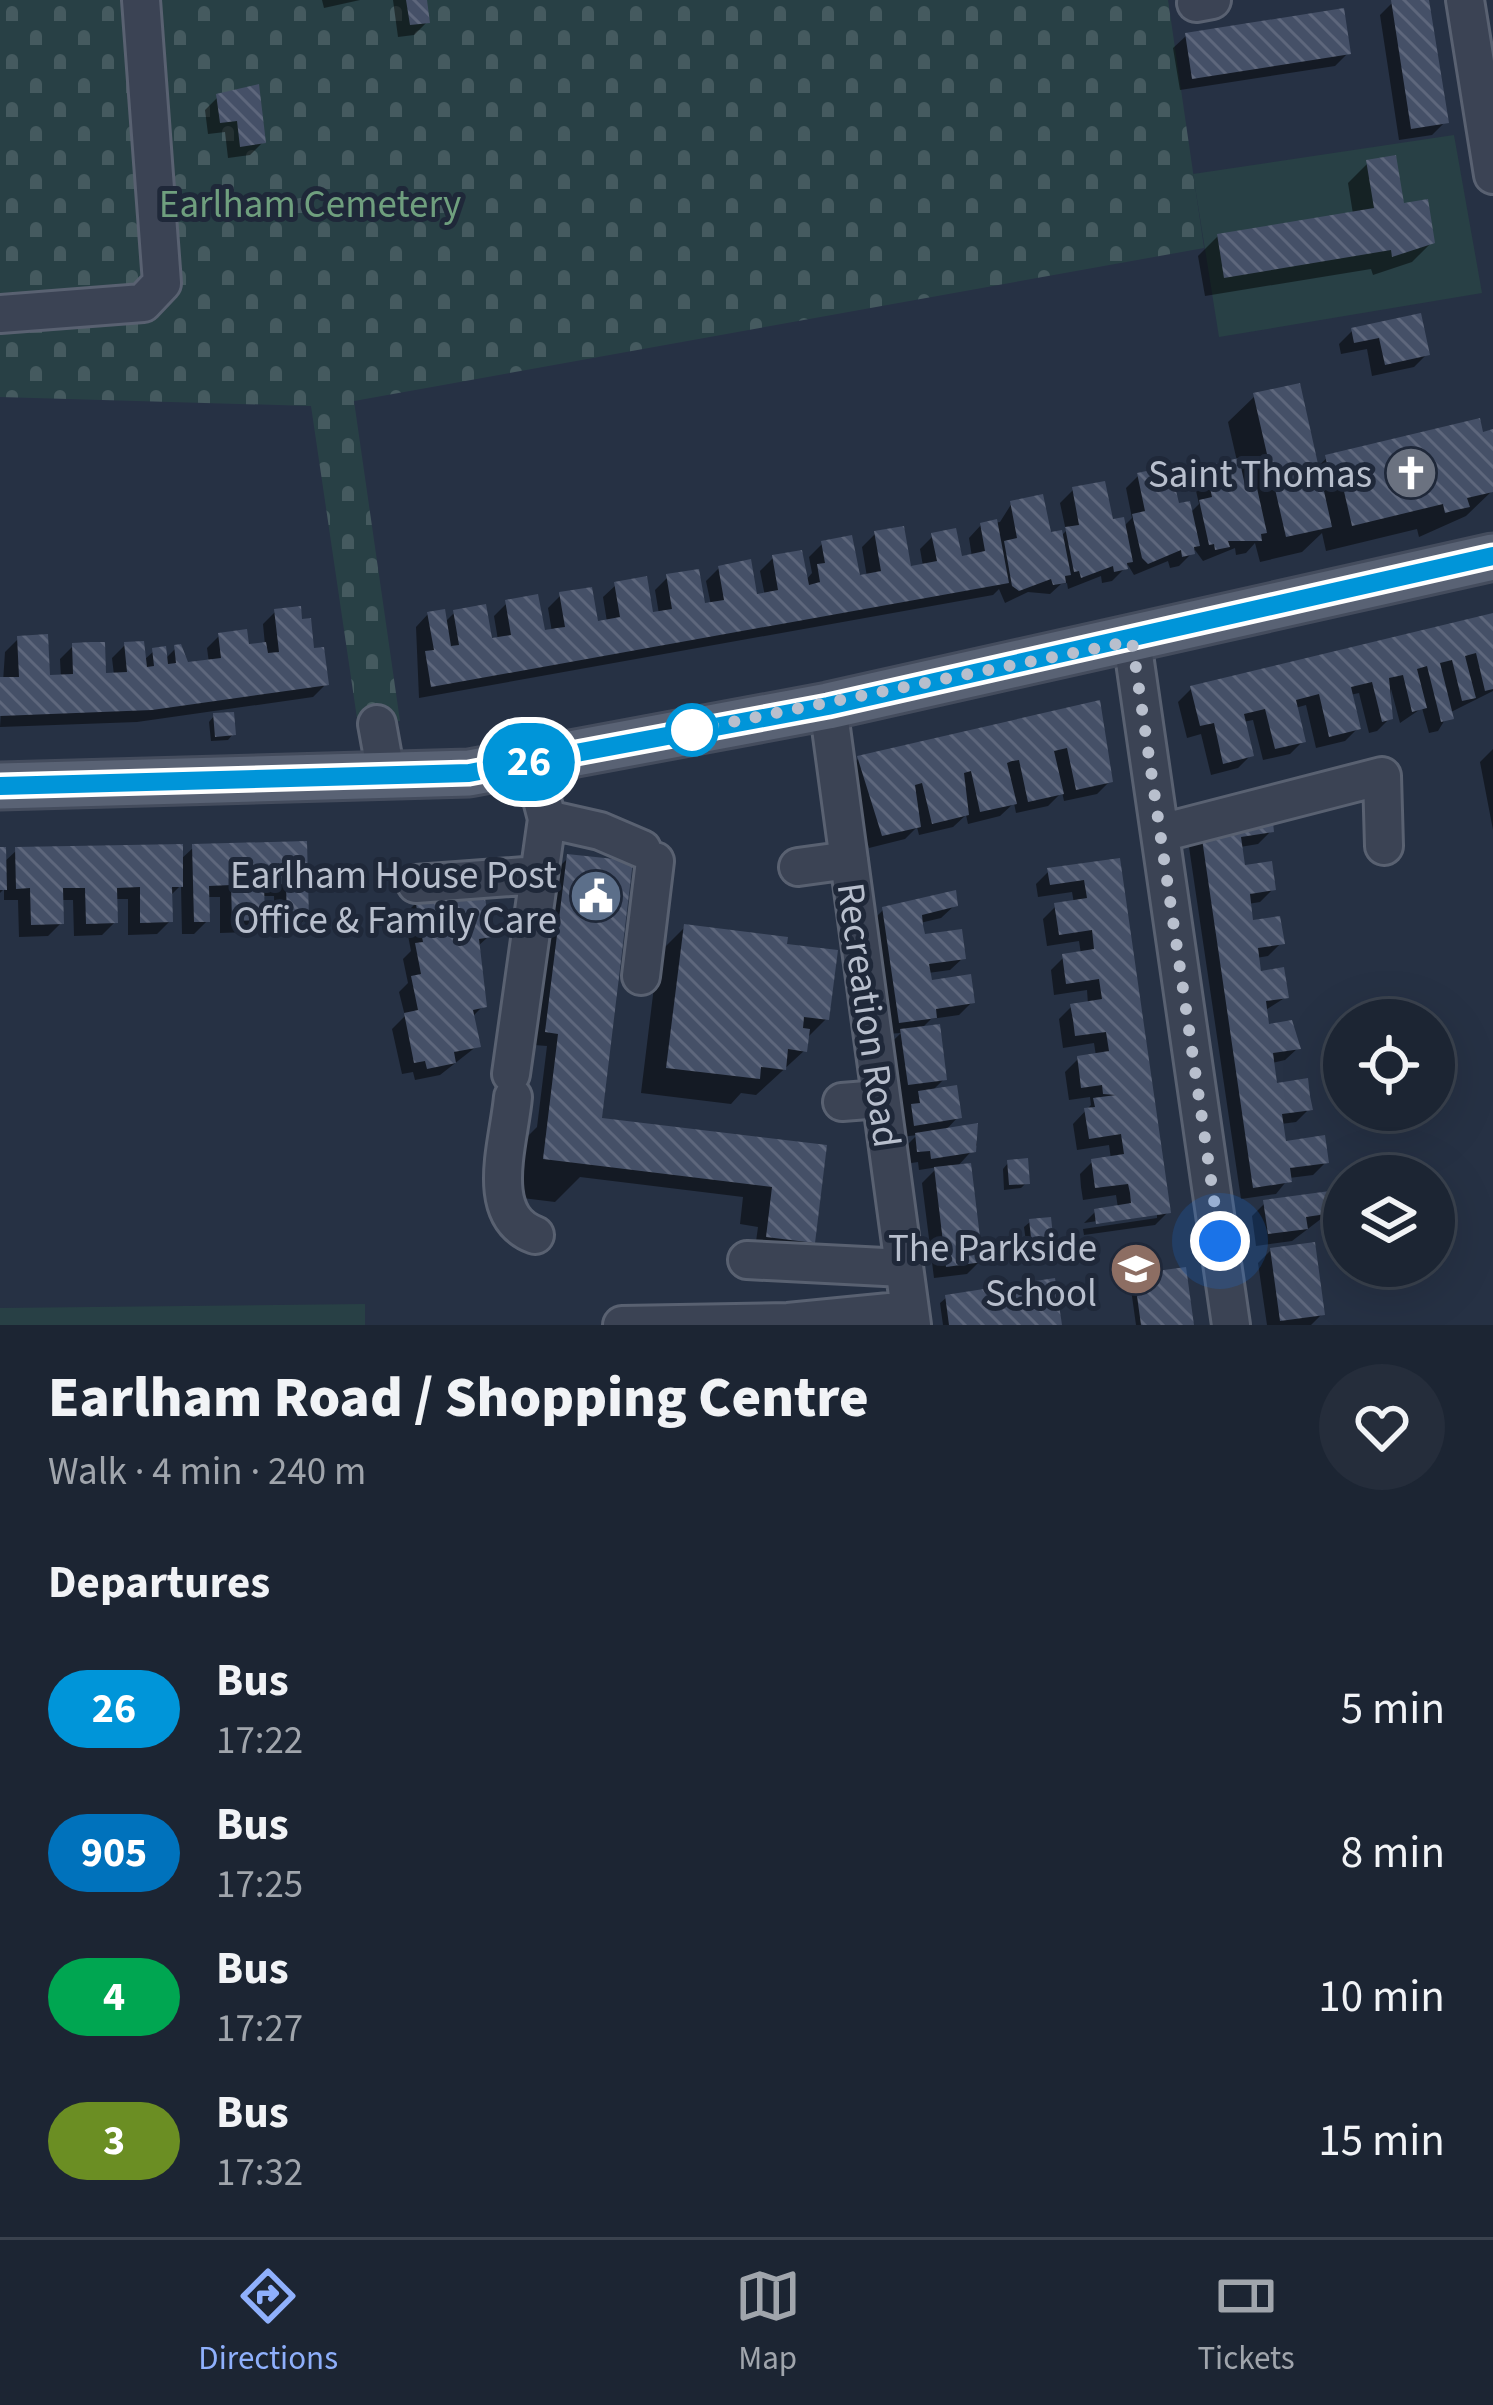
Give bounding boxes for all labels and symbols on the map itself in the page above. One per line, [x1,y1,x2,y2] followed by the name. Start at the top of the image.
[159,177,461,233] park label: Earlham Cemetery
[1383,445,1439,501] church icon: Saint Thomas
[1148,447,1372,503] place label: Saint Thomas
[667,705,717,755] unlabelled marker
[475,723,583,801] line badge: 26
[230,848,557,949] place label: Earlham House Post Office & Family Care
[568,868,624,924] public building icon: Earlham House Post Office & Family Care
[822,879,914,1151] street label: Recreation Road
[1190,1211,1250,1271] your location
[888,1221,1097,1322] place label: The Parkside School
[1108,1241,1164,1297] school or university icon: The Parkside School

